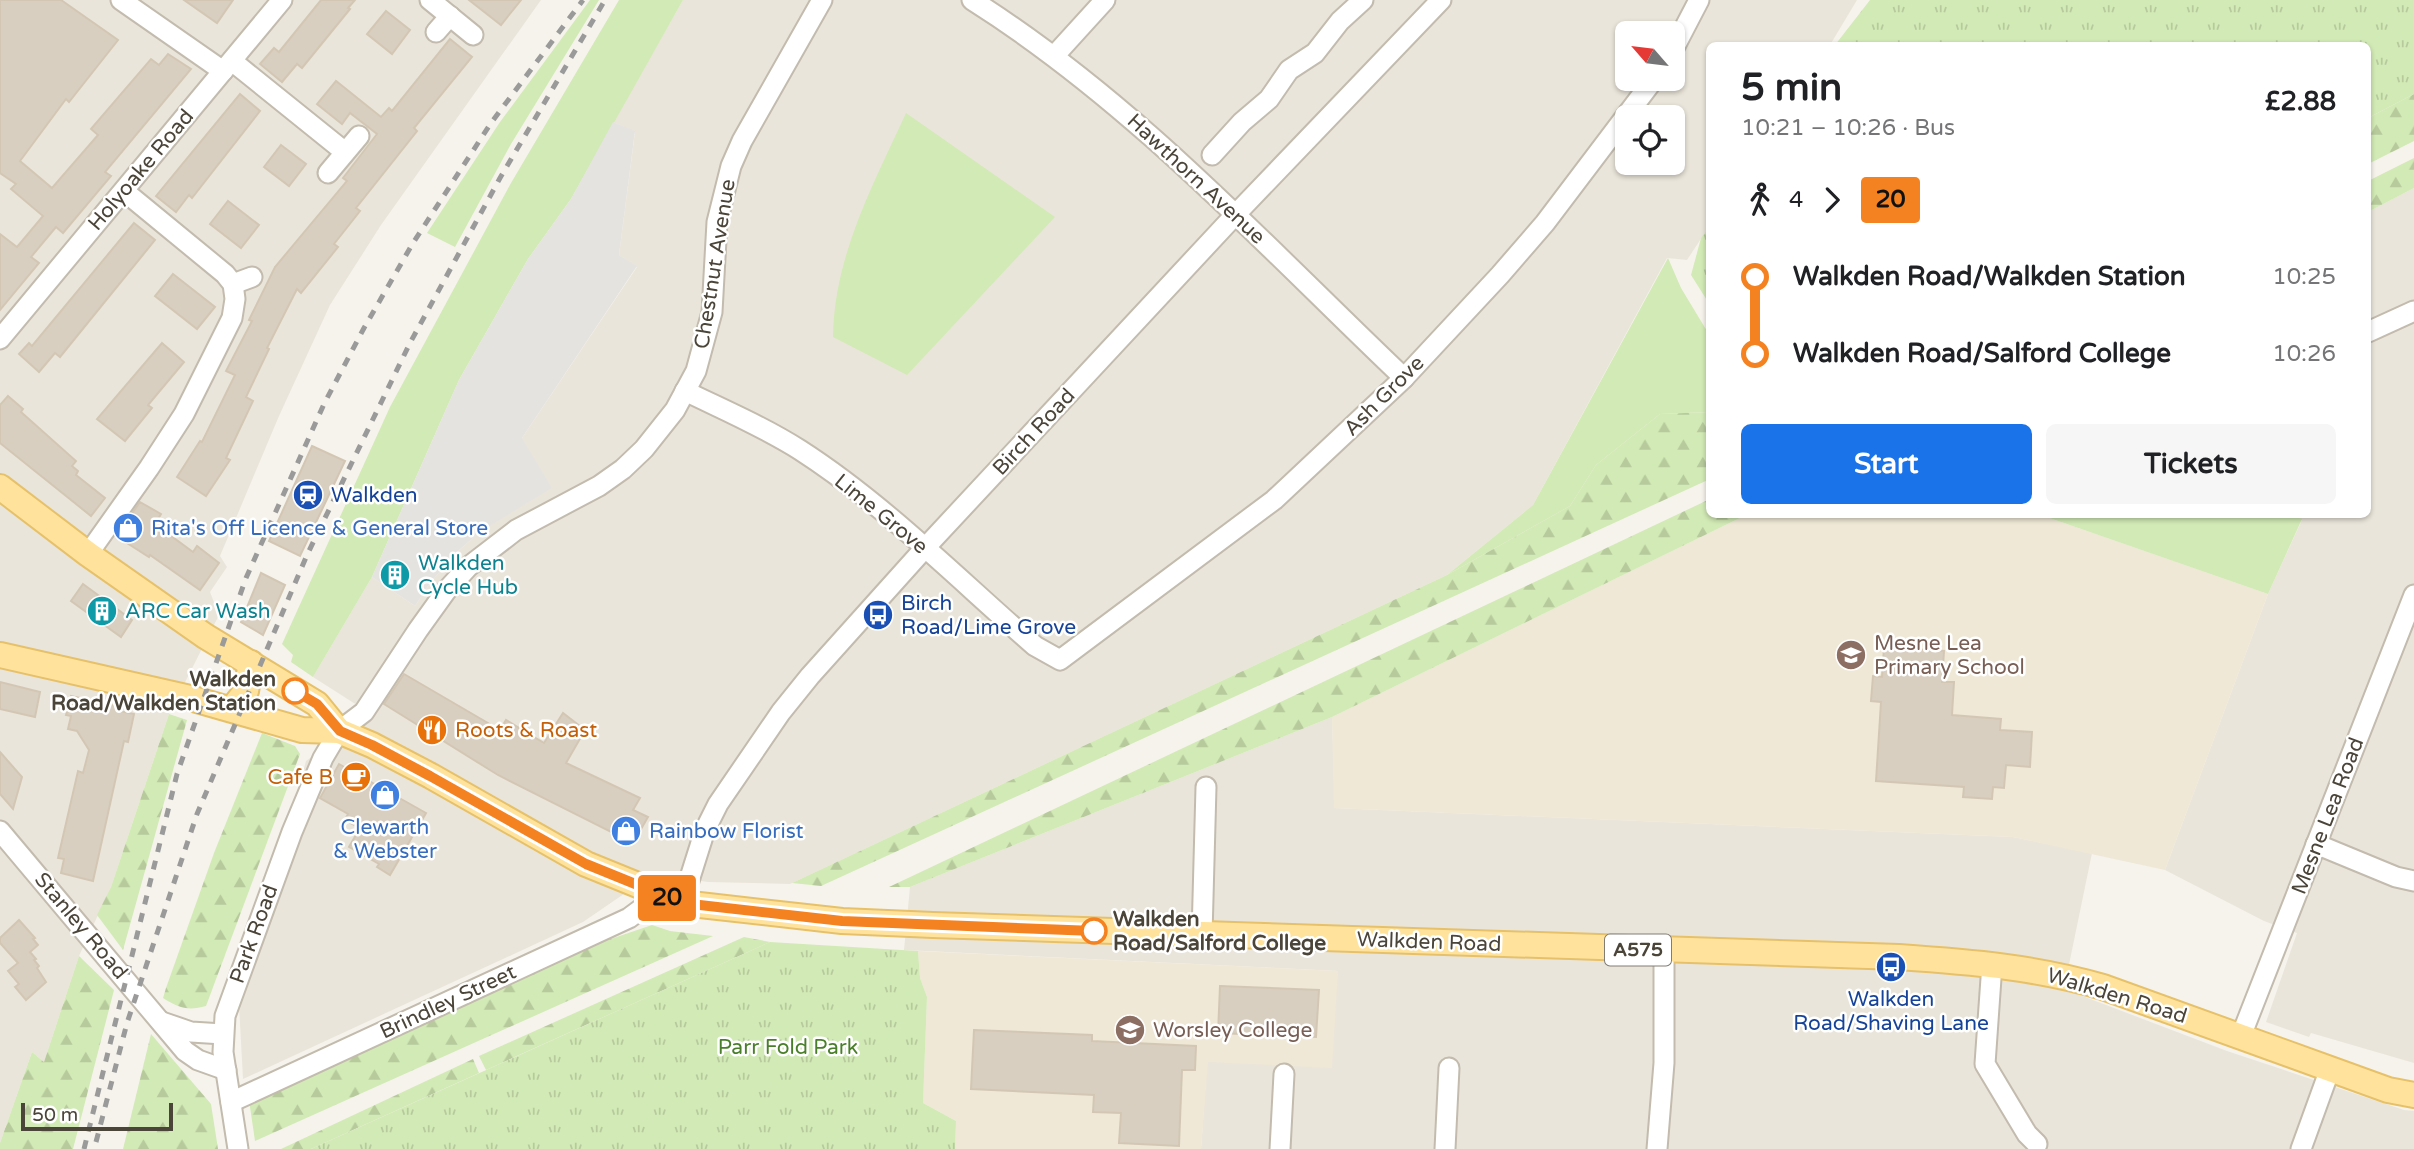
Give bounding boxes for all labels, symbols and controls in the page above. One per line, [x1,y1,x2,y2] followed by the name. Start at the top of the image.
[1615,21,1685,91] north arrow
[1615,21,1685,175] map controls
[1741,65,1842,111] text: 5 min
[2265,86,2336,117] text: £2.88
[83,104,199,236] street label: Holyoake Road
[1615,105,1685,175] button: locate
[1122,109,1270,249] street label: Hawthorn Avenue
[1741,114,1955,142] text: 10:21 – 10:26 · Bus
[689,177,741,351] street label: Chestnut Avenue
[1741,181,1779,219] icon: walk
[1813,181,1851,219] icon: forward
[1875,185,1906,214] text: 20
[1789,186,1803,214] text: 4
[1793,261,2186,292] text: Walkden Road/Walkden Station
[2272,263,2336,291] text: 10:25
[1793,338,2171,369] text: Walkden Road/Salford College
[2272,340,2336,368] text: 10:26
[1339,351,1429,441] street label: Ash Grove
[987,383,1081,481] street label: Birch Road
[1741,424,2032,504] button: Start
[2046,424,2336,504] button: Tickets
[829,469,933,559] street label: Lime Grove
[291,478,325,512] station icon: Walkden
[331,483,418,508] place label: Walkden
[111,511,145,545] shop icon: Rita's Off Licence & General Store
[151,516,488,541] place label: Rita's Off Licence & General Store
[418,551,518,600] place label: Walkden Cycle Hub
[378,558,412,592] building icon: Walkden Cycle Hub
[901,591,1076,640] place label: Birch Road/Lime Grove
[85,594,119,628] building icon: ARC Car Wash
[861,598,895,632] bus stop icon: Birch Road/Lime Grove
[125,599,271,624] place label: ARC Car Wash
[1874,631,2025,680] place label: Mesne Lea Primary School
[1834,638,1868,672] school or university icon: Mesne Lea Primary School
[51,667,276,716] place label: Walkden Road/Walkden Station
[282,678,308,704] marker: Walkden Road/Walkden Station
[415,713,449,747] restaurant icon: Roots & Roast
[455,718,597,743] place label: Roots & Roast
[2287,734,2369,898] street label: Mesne Lea Road
[339,760,373,794] cafe icon: Cafe B
[268,765,333,790] place label: Cafe B
[368,778,402,812] shop icon: Clewarth & Webster
[609,814,643,848] shop icon: Rainbow Florist
[333,815,437,864] place label: Clewarth & Webster
[649,819,804,844] place label: Rainbow Florist
[29,868,133,984] street label: Stanley Road
[636,875,698,921] line badge: 20
[225,881,283,987] street label: Park Road
[652,883,682,912] text: 20
[1113,907,1326,956] place label: Walkden Road/Salford College
[1081,918,1107,944] marker: Walkden Road/Salford College
[1356,927,1502,957] street label: Walkden Road
[1605,934,1671,966] road number: A575
[1874,950,1908,984] bus stop icon: Walkden Road/Shaving Lane
[376,960,520,1044] street label: Brindley Street
[2044,963,2190,1029] street label: Walkden Road
[1793,987,1989,1036] place label: Walkden Road/Shaving Lane
[1113,1013,1147,1047] school or university icon: Worsley College
[1153,1018,1313,1043] place label: Worsley College
[718,1035,858,1060] park label: Parr Fold Park
[21,1100,173,1132] scale bar
[32,1104,78,1126] text: 50 m

